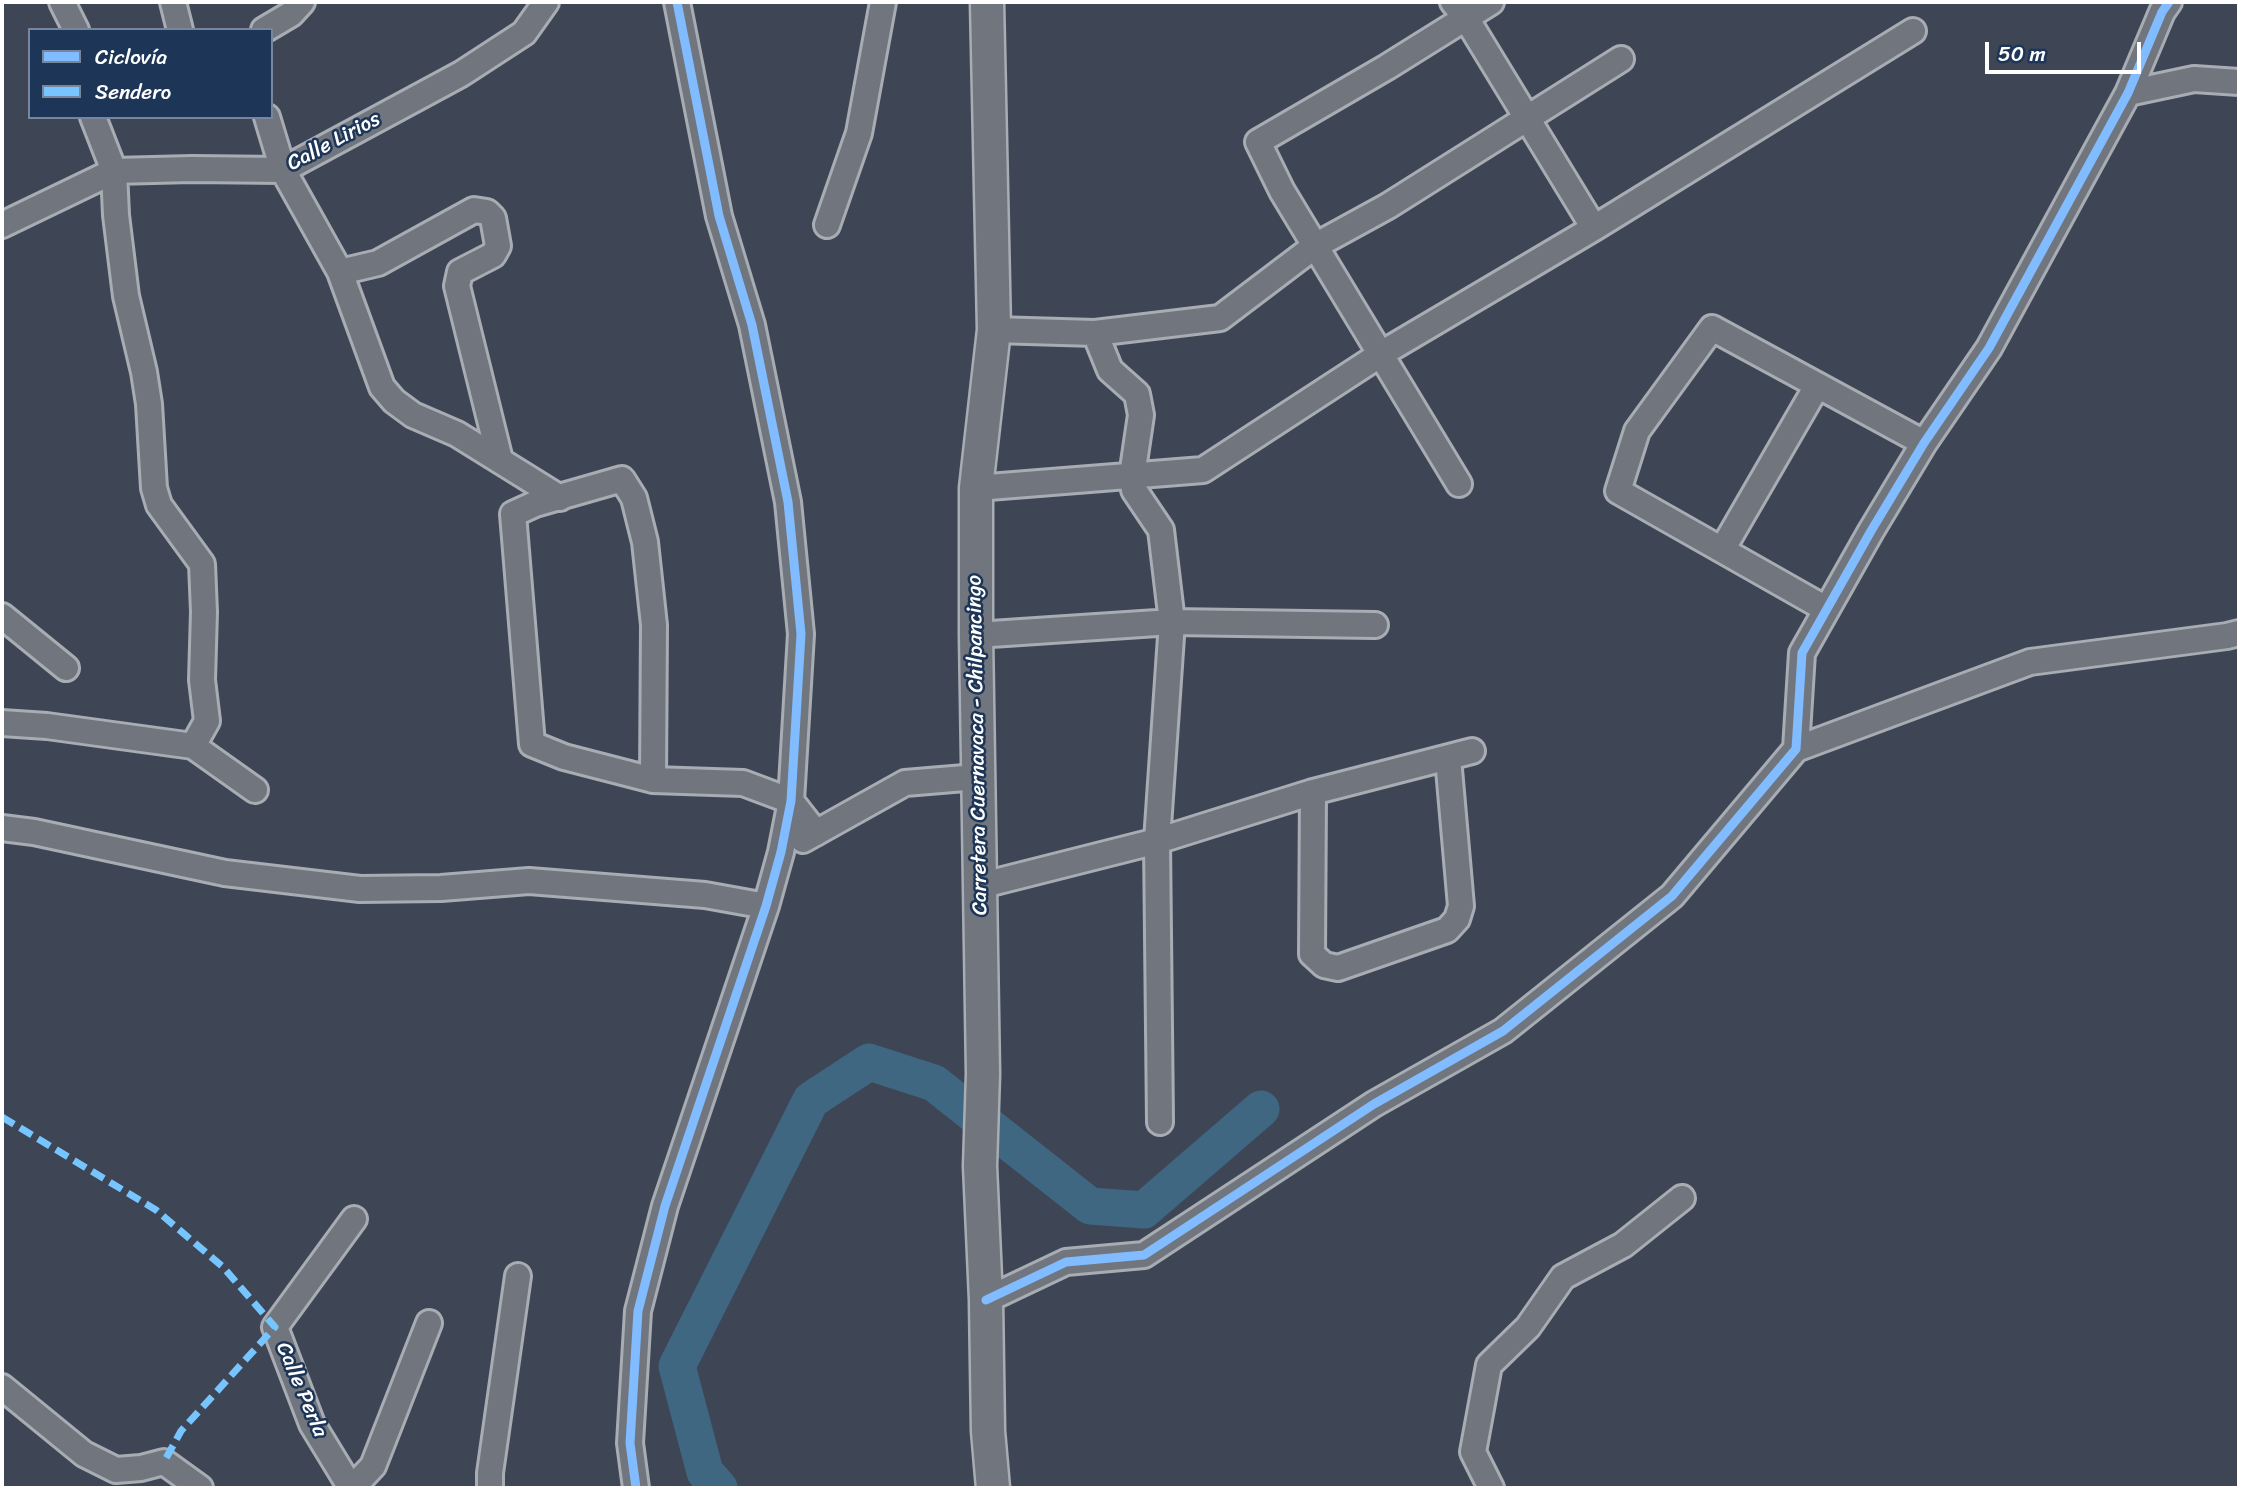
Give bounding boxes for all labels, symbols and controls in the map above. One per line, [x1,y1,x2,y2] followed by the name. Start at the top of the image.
[28,28,273,119] legend
[1989,28,2145,72] scale bar
[1998,35,2046,73] text: 50 m
[95,38,167,76] text: Ciclovía
[95,73,171,111] text: Sendero
[283,107,385,177] street label: Calle Lirios
[962,575,994,915] street label: Carretera Cuernavaca - Chilpancingo
[270,1339,332,1441] street label: Calle Perla

